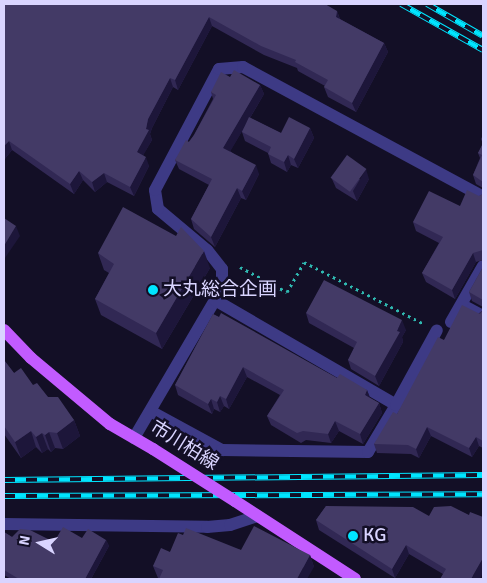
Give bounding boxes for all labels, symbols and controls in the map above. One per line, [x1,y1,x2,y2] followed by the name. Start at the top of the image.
[163,279,277,301] place label: 大丸総合企画
[147,284,159,296] marker: 大丸総合企画
[146,416,222,476] street label: 市川柏線
[15,518,65,568] north arrow
[363,525,386,547] place label: KG
[347,530,359,542] marker: KG
[16,534,34,547] text: N

